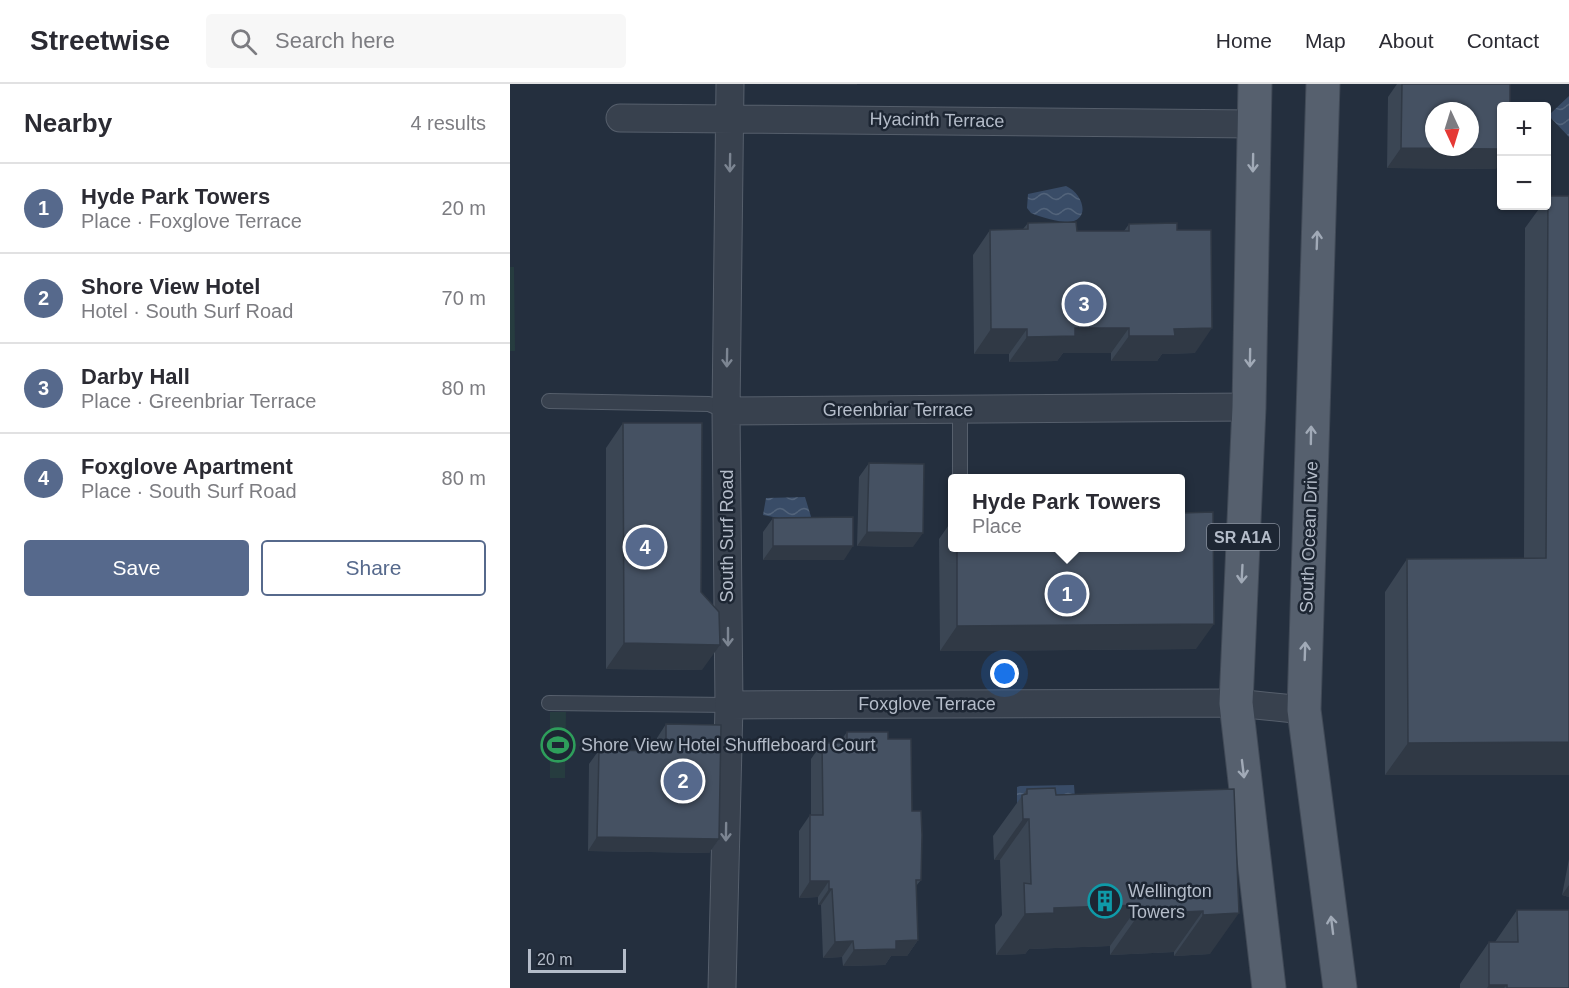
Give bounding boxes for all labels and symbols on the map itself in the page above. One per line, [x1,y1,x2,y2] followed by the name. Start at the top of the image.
[1425,102,1479,156] north arrow
[869,109,1005,131] street label: Hyacinth Terrace
[724,153,736,173] one-way arrow
[1248,153,1259,173] one-way arrow
[1312,231,1323,251] one-way arrow
[1064,282,1104,326] pin: 3
[721,348,733,368] one-way arrow
[1244,348,1256,368] one-way arrow
[823,400,973,420] street label: Greenbriar Terrace
[1306,426,1317,446] one-way arrow
[1296,461,1322,613] street label: South Ocean Drive
[717,469,737,603] street label: South Surf Road
[626,524,664,570] pin: 4
[1207,524,1279,550] road number: SR A1A
[1236,564,1247,584] one-way arrow
[1048,572,1086,616] pin: 1
[722,627,734,647] one-way arrow
[1300,642,1311,662] one-way arrow
[990,659,1019,688] your location
[858,694,996,714] street label: Foxglove Terrace
[540,727,576,763] sports icon: Shore View Hotel Shuffleboard Court
[581,735,876,755] place label: Shore View Hotel Shuffleboard Court
[664,758,702,804] pin: 2
[1238,758,1249,778] one-way arrow
[720,822,731,842] one-way arrow
[1128,881,1212,922] place label: Wellington Towers
[1087,883,1123,919] building icon: Wellington Towers
[1326,916,1337,935] one-way arrow
[528,946,626,974] scale bar

